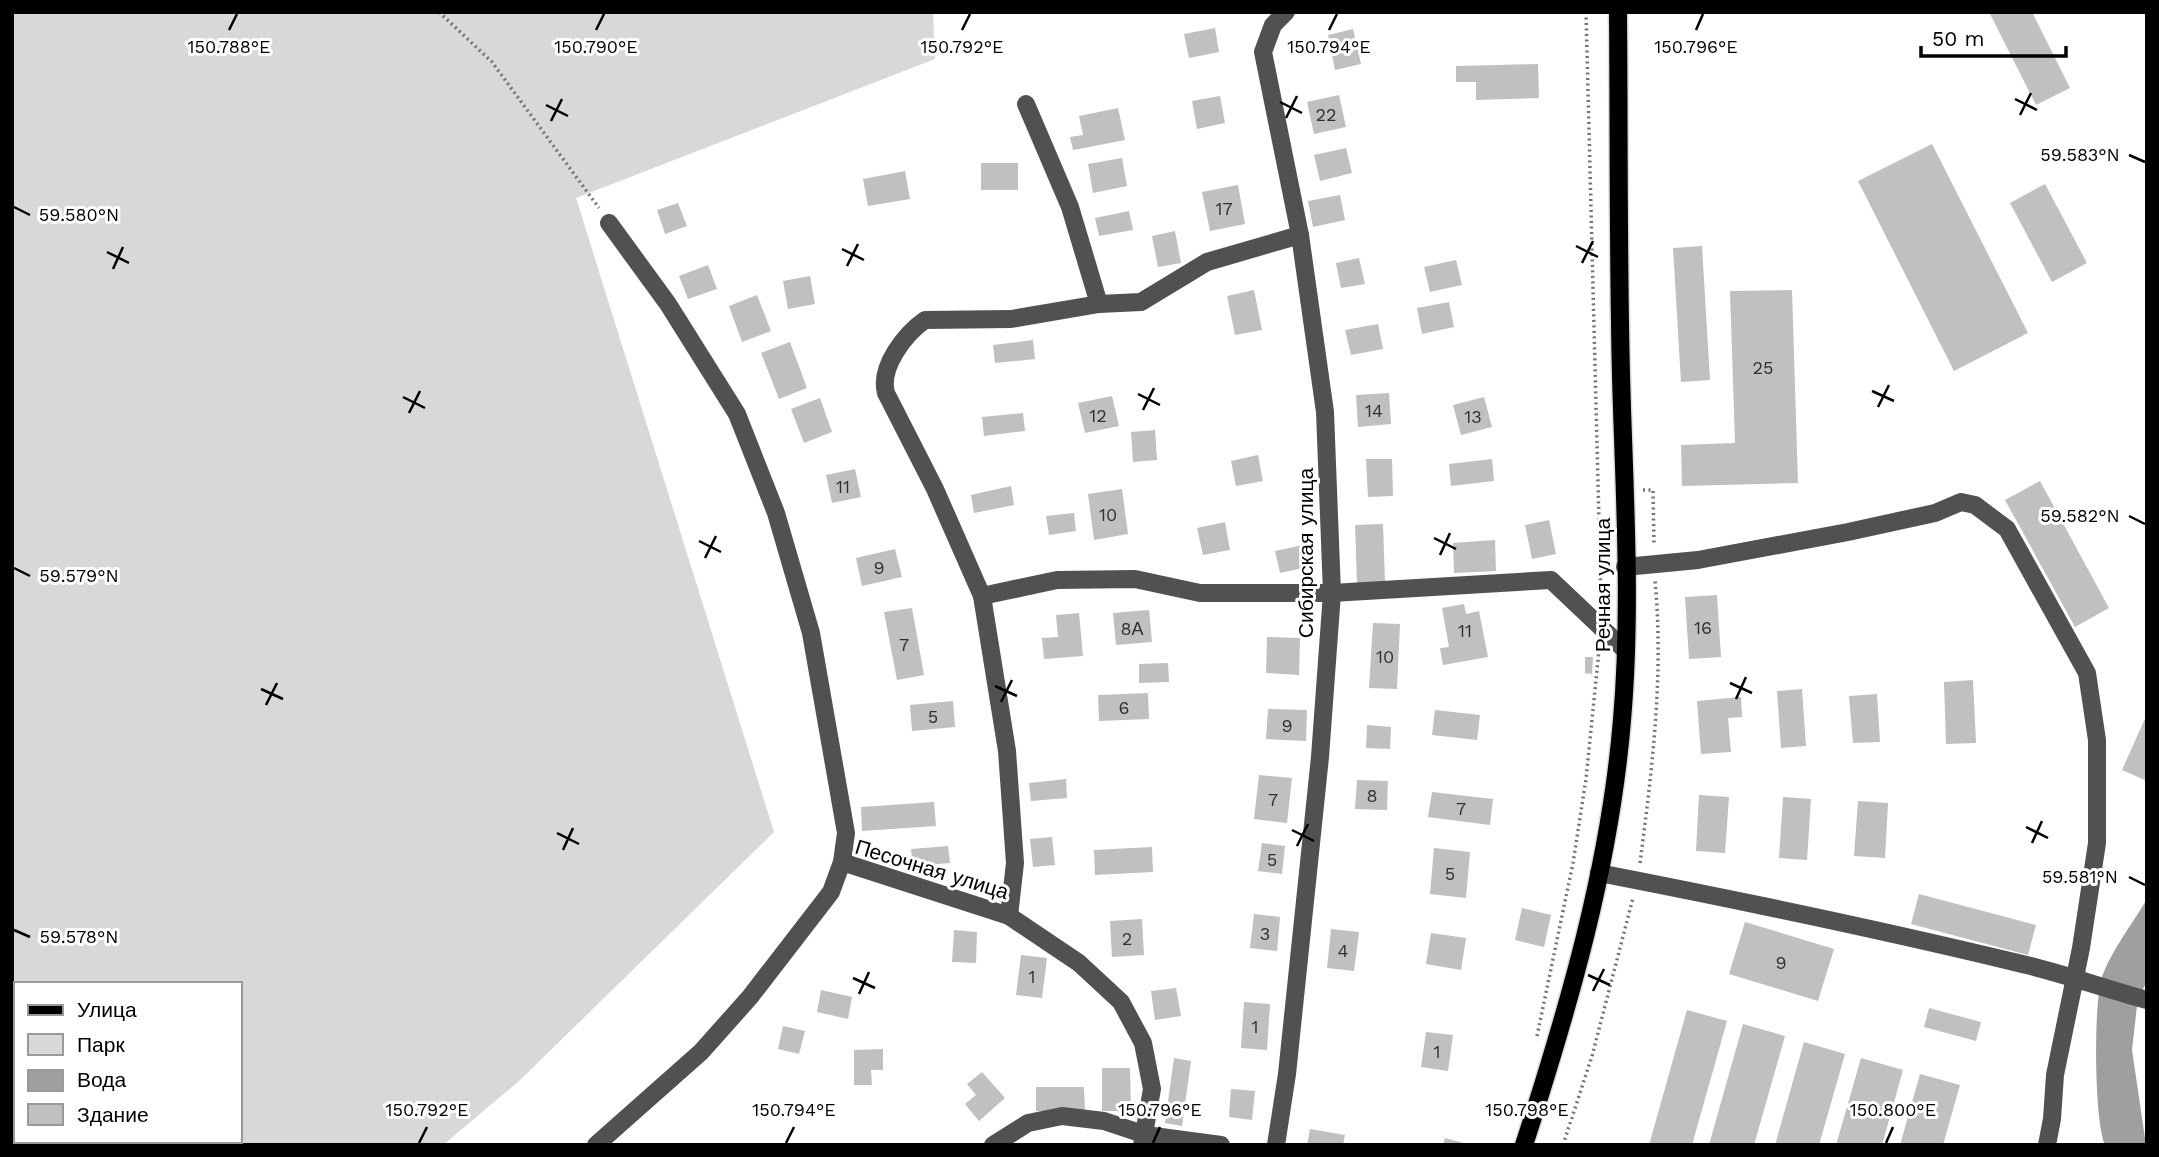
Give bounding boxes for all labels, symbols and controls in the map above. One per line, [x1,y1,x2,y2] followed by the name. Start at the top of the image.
[1921,14,2066,58] scale bar
[1932,26,1984,51] text: 50 m
[187,36,271,57] text: 150.788°E
[554,36,638,57] text: 150.790°E
[921,36,1003,57] text: 150.792°E
[1287,36,1371,57] text: 150.794°E
[1654,36,1738,57] text: 150.796°E
[1316,104,1337,125] house number: 22
[2040,144,2120,165] text: 59.583°N
[1215,198,1233,219] house number: 17
[39,204,119,225] text: 59.580°N
[1753,357,1773,378] house number: 25
[1365,400,1383,421] house number: 14
[1089,405,1107,426] house number: 12
[1464,406,1482,427] house number: 13
[1293,467,1318,638] street label: Сибирская улица
[836,476,850,497] house number: 11
[1099,504,1117,525] house number: 10
[2040,505,2120,526] text: 59.582°N
[1590,517,1615,652] street label: Речная улица
[873,557,885,578] house number: 9
[39,565,119,586] text: 59.579°N
[1694,617,1712,638] house number: 16
[1120,618,1144,639] house number: 8А
[1458,620,1472,641] house number: 11
[899,634,909,655] house number: 7
[1376,646,1394,667] house number: 10
[1119,697,1129,718] house number: 6
[928,706,938,727] house number: 5
[1281,715,1293,736] house number: 9
[1366,785,1378,806] house number: 8
[1268,789,1278,810] house number: 7
[1456,798,1466,819] house number: 7
[852,834,1012,904] street label: Песочная улица
[1267,849,1277,870] house number: 5
[1445,863,1455,884] house number: 5
[2042,866,2118,887] text: 59.581°N
[1260,923,1270,944] house number: 3
[40,926,118,947] text: 59.578°N
[1122,928,1132,949] house number: 2
[1338,940,1349,961] house number: 4
[1775,952,1787,973] house number: 9
[1028,966,1036,987] house number: 1
[14,982,242,1143] legend
[77,997,137,1022] text: Улица
[1251,1016,1259,1037] house number: 1
[77,1032,125,1057] text: Парк
[1433,1041,1441,1062] house number: 1
[77,1067,126,1092] text: Вода
[386,1099,468,1120] text: 150.792°E
[752,1099,836,1120] text: 150.794°E
[1118,1099,1202,1120] text: 150.796°E
[1485,1099,1569,1120] text: 150.798°E
[1850,1099,1936,1120] text: 150.800°E
[77,1102,149,1127] text: Здание

